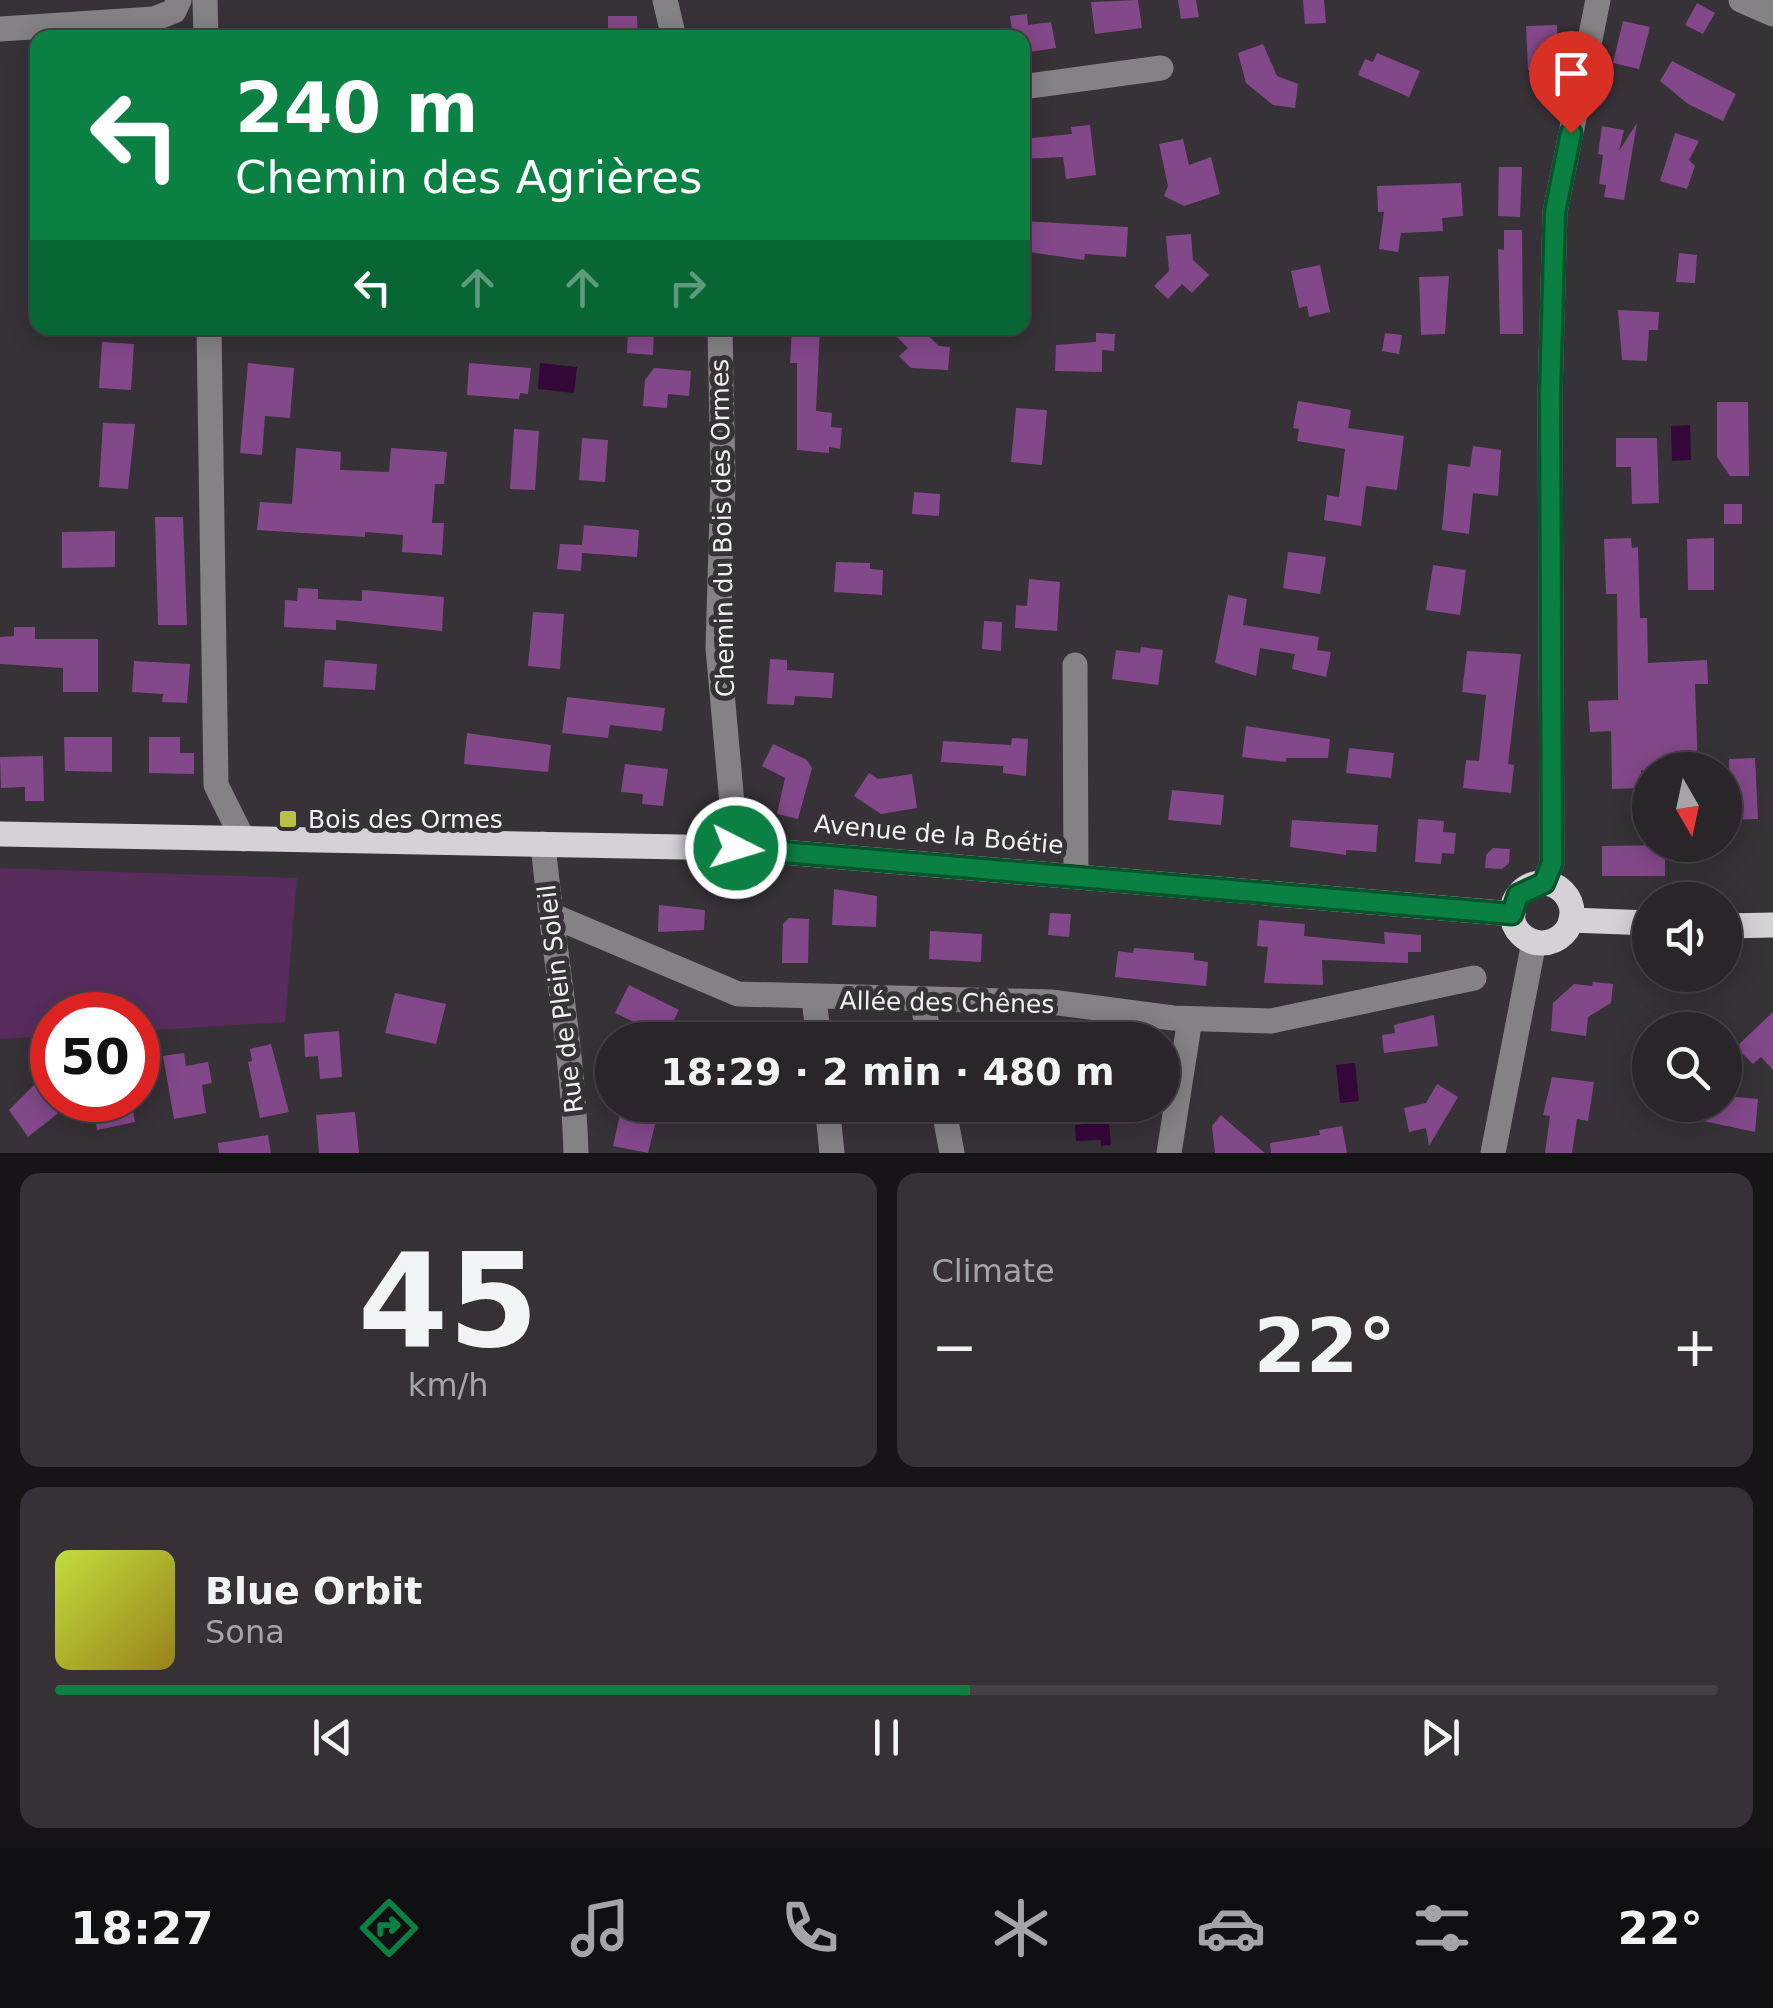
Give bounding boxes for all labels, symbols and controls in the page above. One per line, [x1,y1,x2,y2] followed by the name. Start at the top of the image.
[1529,31,1614,134] pin
[1544,46,1599,101] icon: arrive
[235,67,478,149] text: 240 m
[70,70,200,200] icon: left
[235,151,702,204] text: Chemin des Agrières
[345,260,400,315] icon: left
[450,260,505,315] icon: ahead
[555,260,610,315] icon: ahead
[660,260,715,315] icon: right
[705,359,740,697] street label: Chemin du Bois des Ormes
[1632,752,1742,862] north arrow
[1632,752,1742,1122] map controls
[684,796,788,900] position arrow
[308,805,503,834] place label: Bois des Ormes
[277,808,299,830] marker: Bois des Ormes
[813,809,1065,860] street label: Avenue de la Boétie
[1632,882,1742,992] button: sound
[532,883,589,1115] street label: Rue de Plein Soleil
[839,986,1055,1019] street label: Allée des Chênes
[30,992,160,1122] speed limit sign: 50
[1632,1012,1742,1122] button: search
[660,1050,1115,1094] text: 18:29 · 2 min · 480 m
[358,1225,539,1377] text: 45
[932,1252,1055,1290] text: Climate
[1254,1302,1396,1390] text: 22°
[932,1315,978,1379] text: −
[1672,1315,1718,1379] text: +
[408,1366,489,1404] text: km/h
[205,1569,422,1613] text: Blue Orbit
[205,1613,285,1651] text: Sona
[305,1710,360,1765] icon: previous
[859,1710,914,1765] icon: pause
[1413,1710,1468,1765] icon: next
[354,1893,424,1963] icon: directions
[565,1893,635,1963] icon: music
[775,1893,845,1963] icon: phone
[986,1893,1056,1963] icon: climate
[1196,1893,1266,1963] icon: car
[1407,1893,1477,1963] icon: filters
[70,1902,214,1955] text: 18:27
[1618,1902,1703,1955] text: 22°

